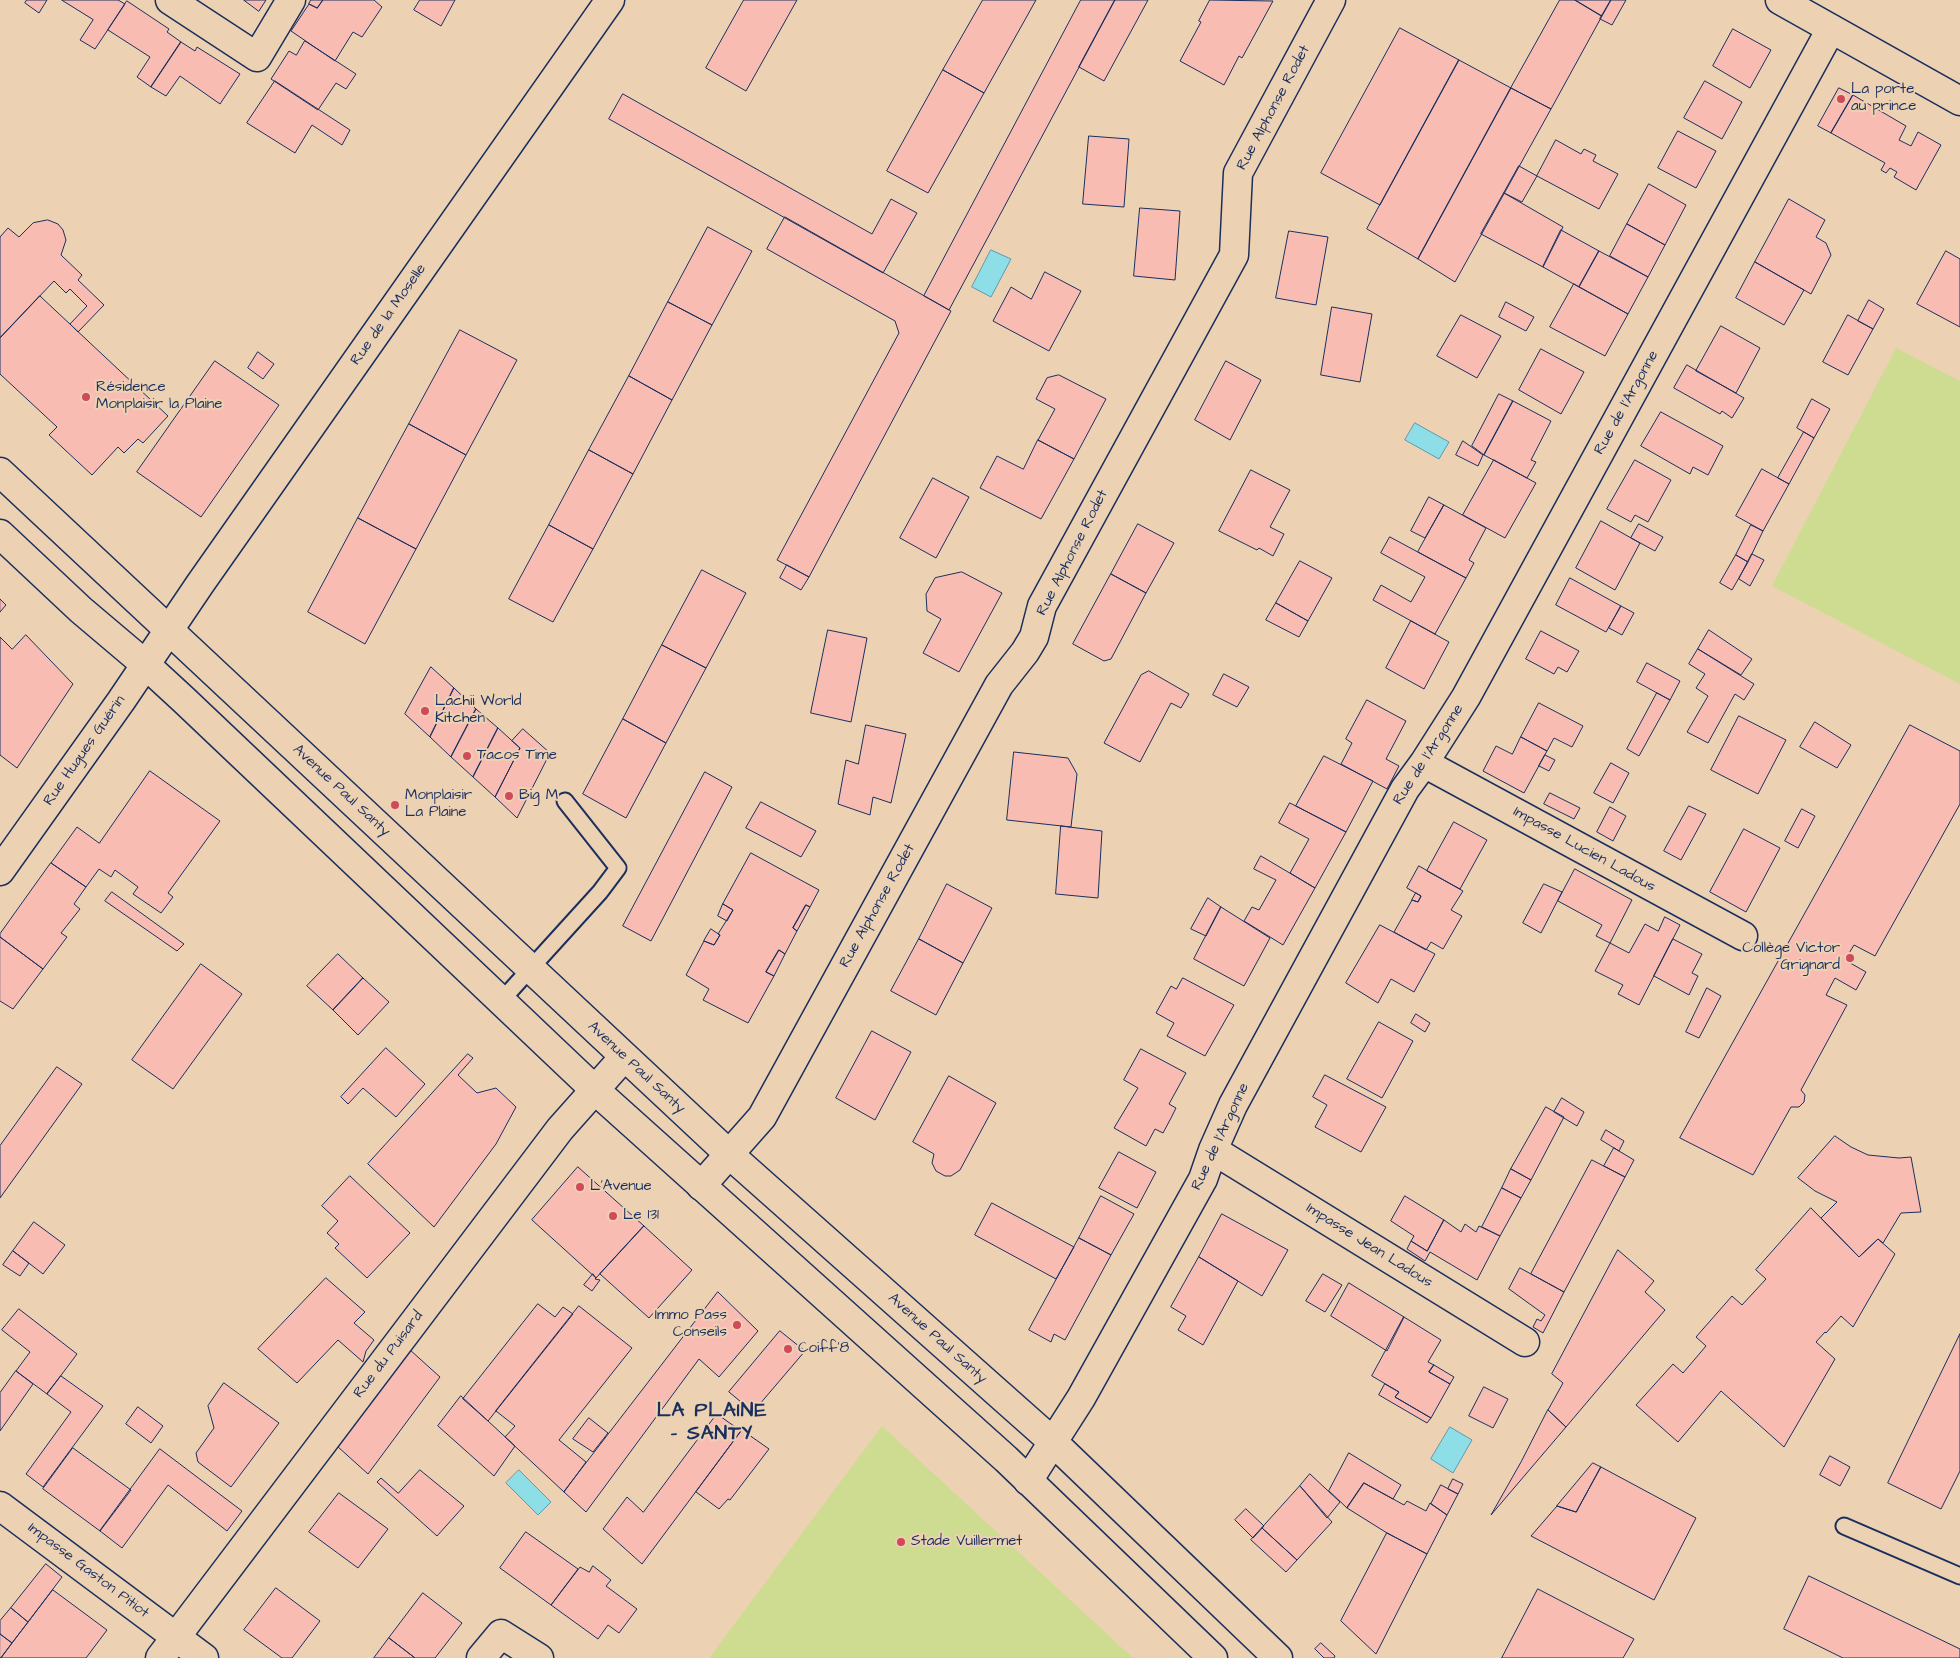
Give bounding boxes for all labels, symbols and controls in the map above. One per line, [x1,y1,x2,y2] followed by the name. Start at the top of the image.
[1233,43,1315,173] street label: Rue Alphonse Rodet
[1851,81,1916,116] place label: La porte au prince
[1835,93,1847,105] marker: La porte au prince
[347,261,431,369] street label: Rue de la Moselle
[1591,348,1663,458] street label: Rue de l'Argonne
[96,379,222,414] place label: Résidence Monplaisir la Plaine
[80,391,92,403] marker: Résidence Monplaisir la Plaine
[1033,487,1113,619] street label: Rue Alphonse Rodet
[40,692,130,810] street label: Rue Hugues Guérin
[435,693,521,728] place label: Lachii World Kitchen
[1390,701,1468,809] street label: Rue de l'Argonne
[419,705,431,717] marker: Lachii World Kitchen
[288,741,394,841] street label: Avenue Paul Santy
[477,747,557,765] place label: Tacos Time
[461,750,473,762] marker: Tacos Time
[405,787,472,822] place label: Monplaisir La Plaine
[519,787,558,805] place label: Big M
[503,790,515,802] marker: Big M
[389,799,401,811] marker: Monplaisir La Plaine
[1510,803,1658,897] street label: Impasse Lucien Ladous
[836,841,920,971] street label: Rue Alphonse Rodet
[1742,940,1840,975] place label: Collège Victor Grignard
[1844,952,1856,964] marker: Collège Victor Grignard
[583,1018,689,1118] street label: Avenue Paul Santy
[1188,1081,1254,1193] street label: Rue de l'Argonne
[590,1178,652,1196] place label: L'Avenue
[574,1181,586,1193] marker: L'Avenue
[1302,1200,1436,1292] street label: Impasse Jean Ladous
[623,1207,659,1225] place label: Le 131
[607,1210,619,1222] marker: Le 131
[884,1290,990,1388] street label: Avenue Paul Santy
[655,1307,727,1342] place label: Immo Pass Conseils
[350,1308,428,1402] street label: Rue du Puisard
[731,1319,743,1331] marker: Immo Pass Conseils
[798,1340,849,1358] place label: Coiff'8
[782,1343,794,1355] marker: Coiff'8
[656,1400,768,1447] district label: LA PLAINE - SANTY
[24,1519,152,1623] street label: Impasse Gaston Pitiot
[911,1533,1022,1551] place label: Stade Vuillermet
[895,1536,907,1548] marker: Stade Vuillermet

